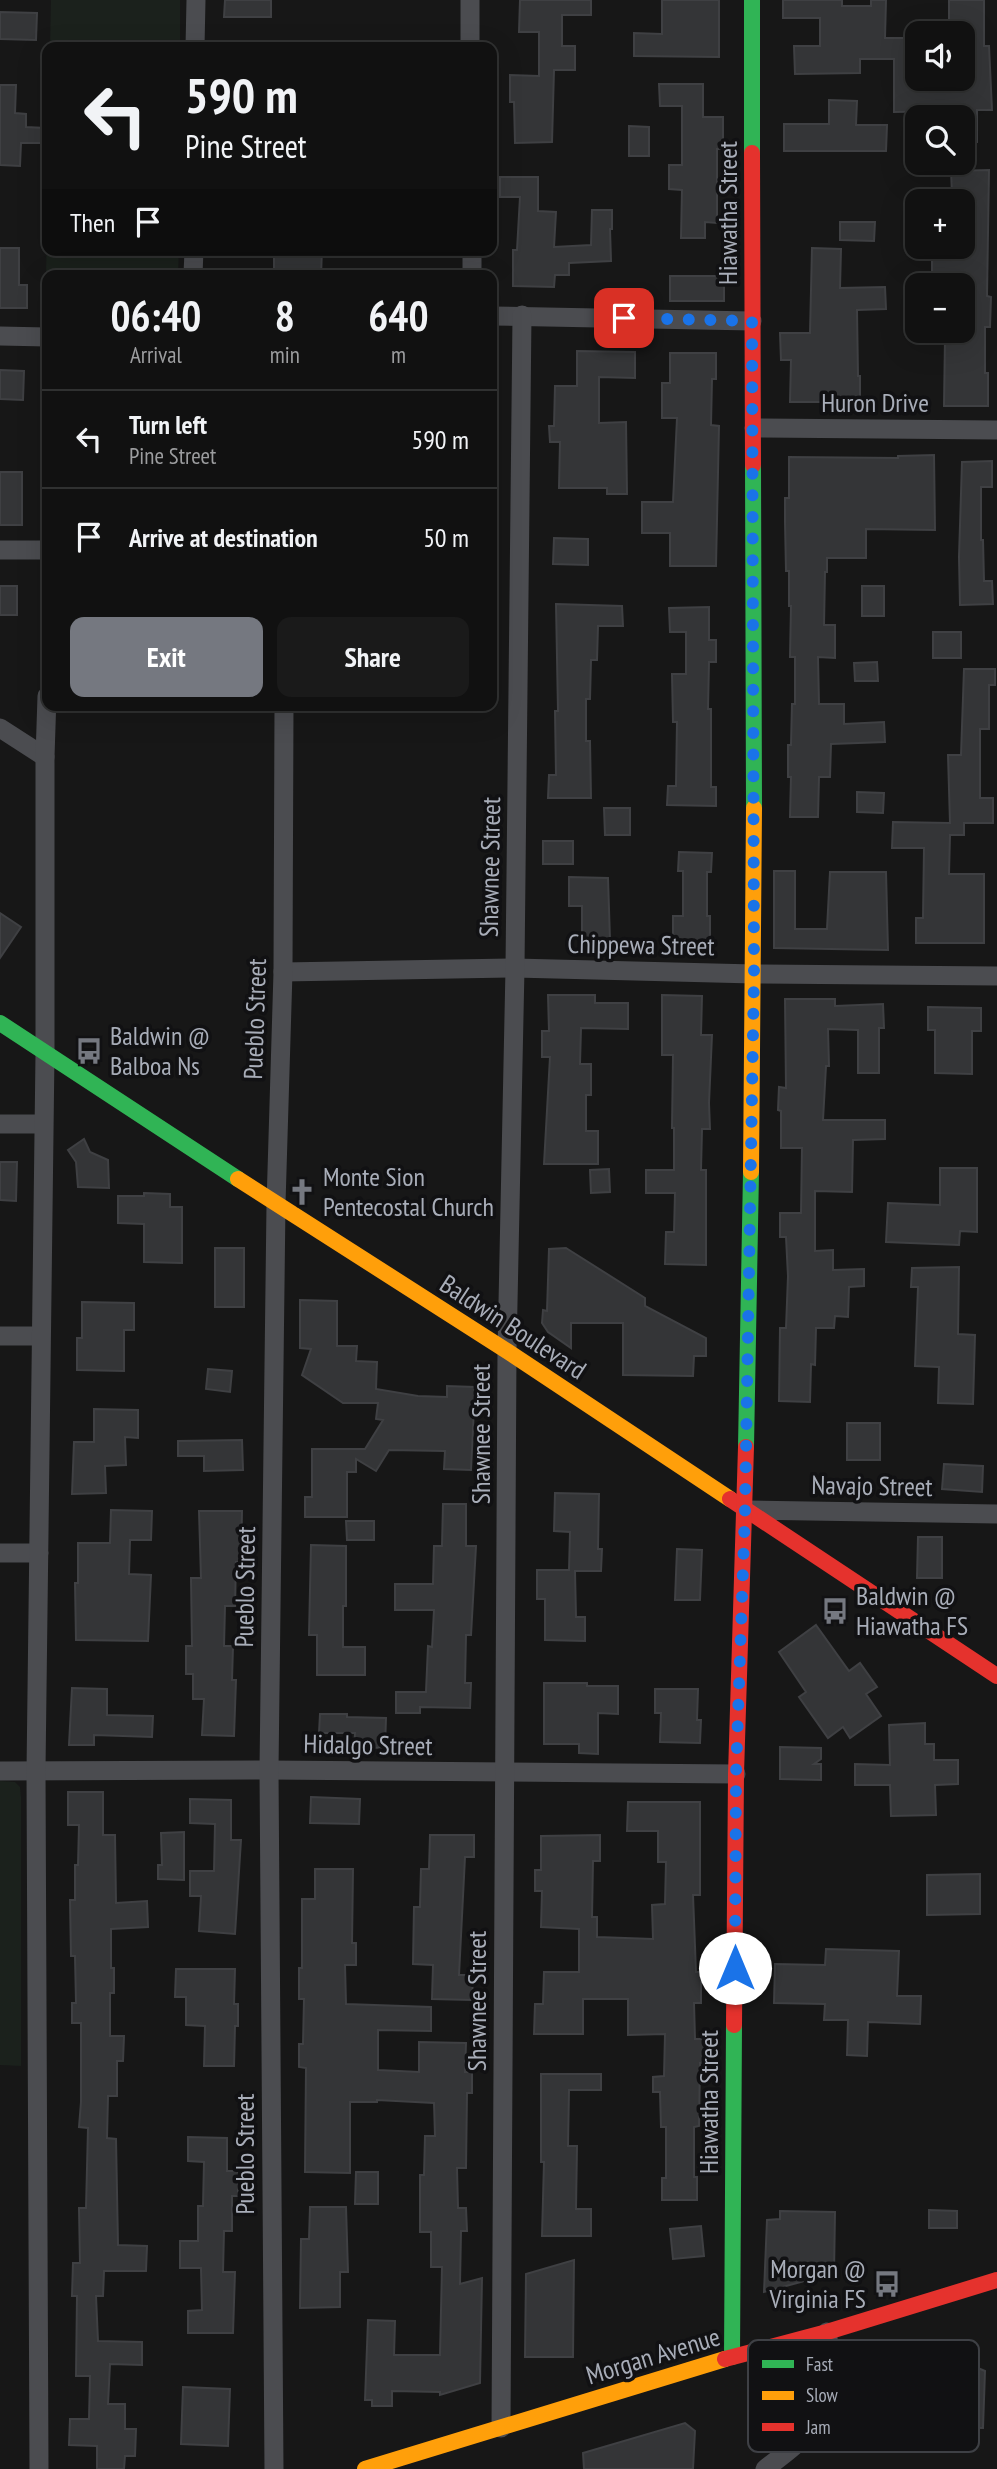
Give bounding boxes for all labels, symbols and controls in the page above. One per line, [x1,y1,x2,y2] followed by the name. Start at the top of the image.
[905,21,975,343] map controls
[905,21,975,91] button: sound
[185,63,298,127] text: 590 m
[70,70,161,161] icon: left
[905,105,975,175] button: search
[185,125,307,167] text: Pine Street
[711,141,744,285] street label: Hiawatha Street
[905,189,975,259] button: +
[129,203,167,241] icon: arrive
[70,206,115,239] text: Then
[905,273,975,343] button: −
[110,288,201,343] text: 06:40
[275,288,295,343] text: 8
[368,288,429,343] text: 640
[594,288,654,348] pin
[605,299,643,337] icon: arrive
[130,340,182,369] text: Arrival
[270,340,300,369] text: min
[391,340,406,369] text: m
[821,386,929,419] street label: Huron Drive
[129,408,207,441] text: Turn left
[70,420,108,458] icon: left
[411,423,469,456] text: 590 m
[129,441,216,470] text: Pine Street
[70,518,108,556] icon: arrive
[129,521,318,554] text: Arrive at destination
[423,521,469,554] text: 50 m
[70,617,263,697] button: Exit
[277,617,469,697] button: Share
[472,797,507,937] street label: Shawnee Street
[567,927,715,962] street label: Chippewa Street
[236,958,273,1080] street label: Pueblo Street
[110,1019,210,1082] place label: Baldwin @ Balboa Ns
[74,1036,104,1066] bus stop icon: Baldwin @ Balboa Ns
[323,1160,494,1223] place label: Monte Sion Pentecostal Church
[287,1177,317,1207] church icon: Monte Sion Pentecostal Church
[434,1267,593,1386] street label: Baldwin Boulevard
[464,1364,497,1504] street label: Shawnee Street
[811,1468,933,1503] street label: Navajo Street
[227,1526,262,1648] street label: Pueblo Street
[856,1579,968,1642] place label: Baldwin @ Hiawatha FS
[820,1596,850,1626] bus stop icon: Baldwin @ Hiawatha FS
[303,1727,433,1762] street label: Hidalgo Street
[460,1931,493,2071] street label: Shawnee Street
[698,1931,772,2005] position arrow
[692,2030,725,2174] street label: Hiawatha Street
[228,2094,261,2214] street label: Pueblo Street
[768,2252,866,2315] place label: Morgan @ Virginia FS
[872,2269,902,2299] bus stop icon: Morgan @ Virginia FS
[582,2319,724,2392] street label: Morgan Avenue
[748,2340,979,2452] legend
[806,2352,834,2376] text: Fast
[806,2383,839,2407] text: Slow
[805,2415,831,2439] text: Jam

